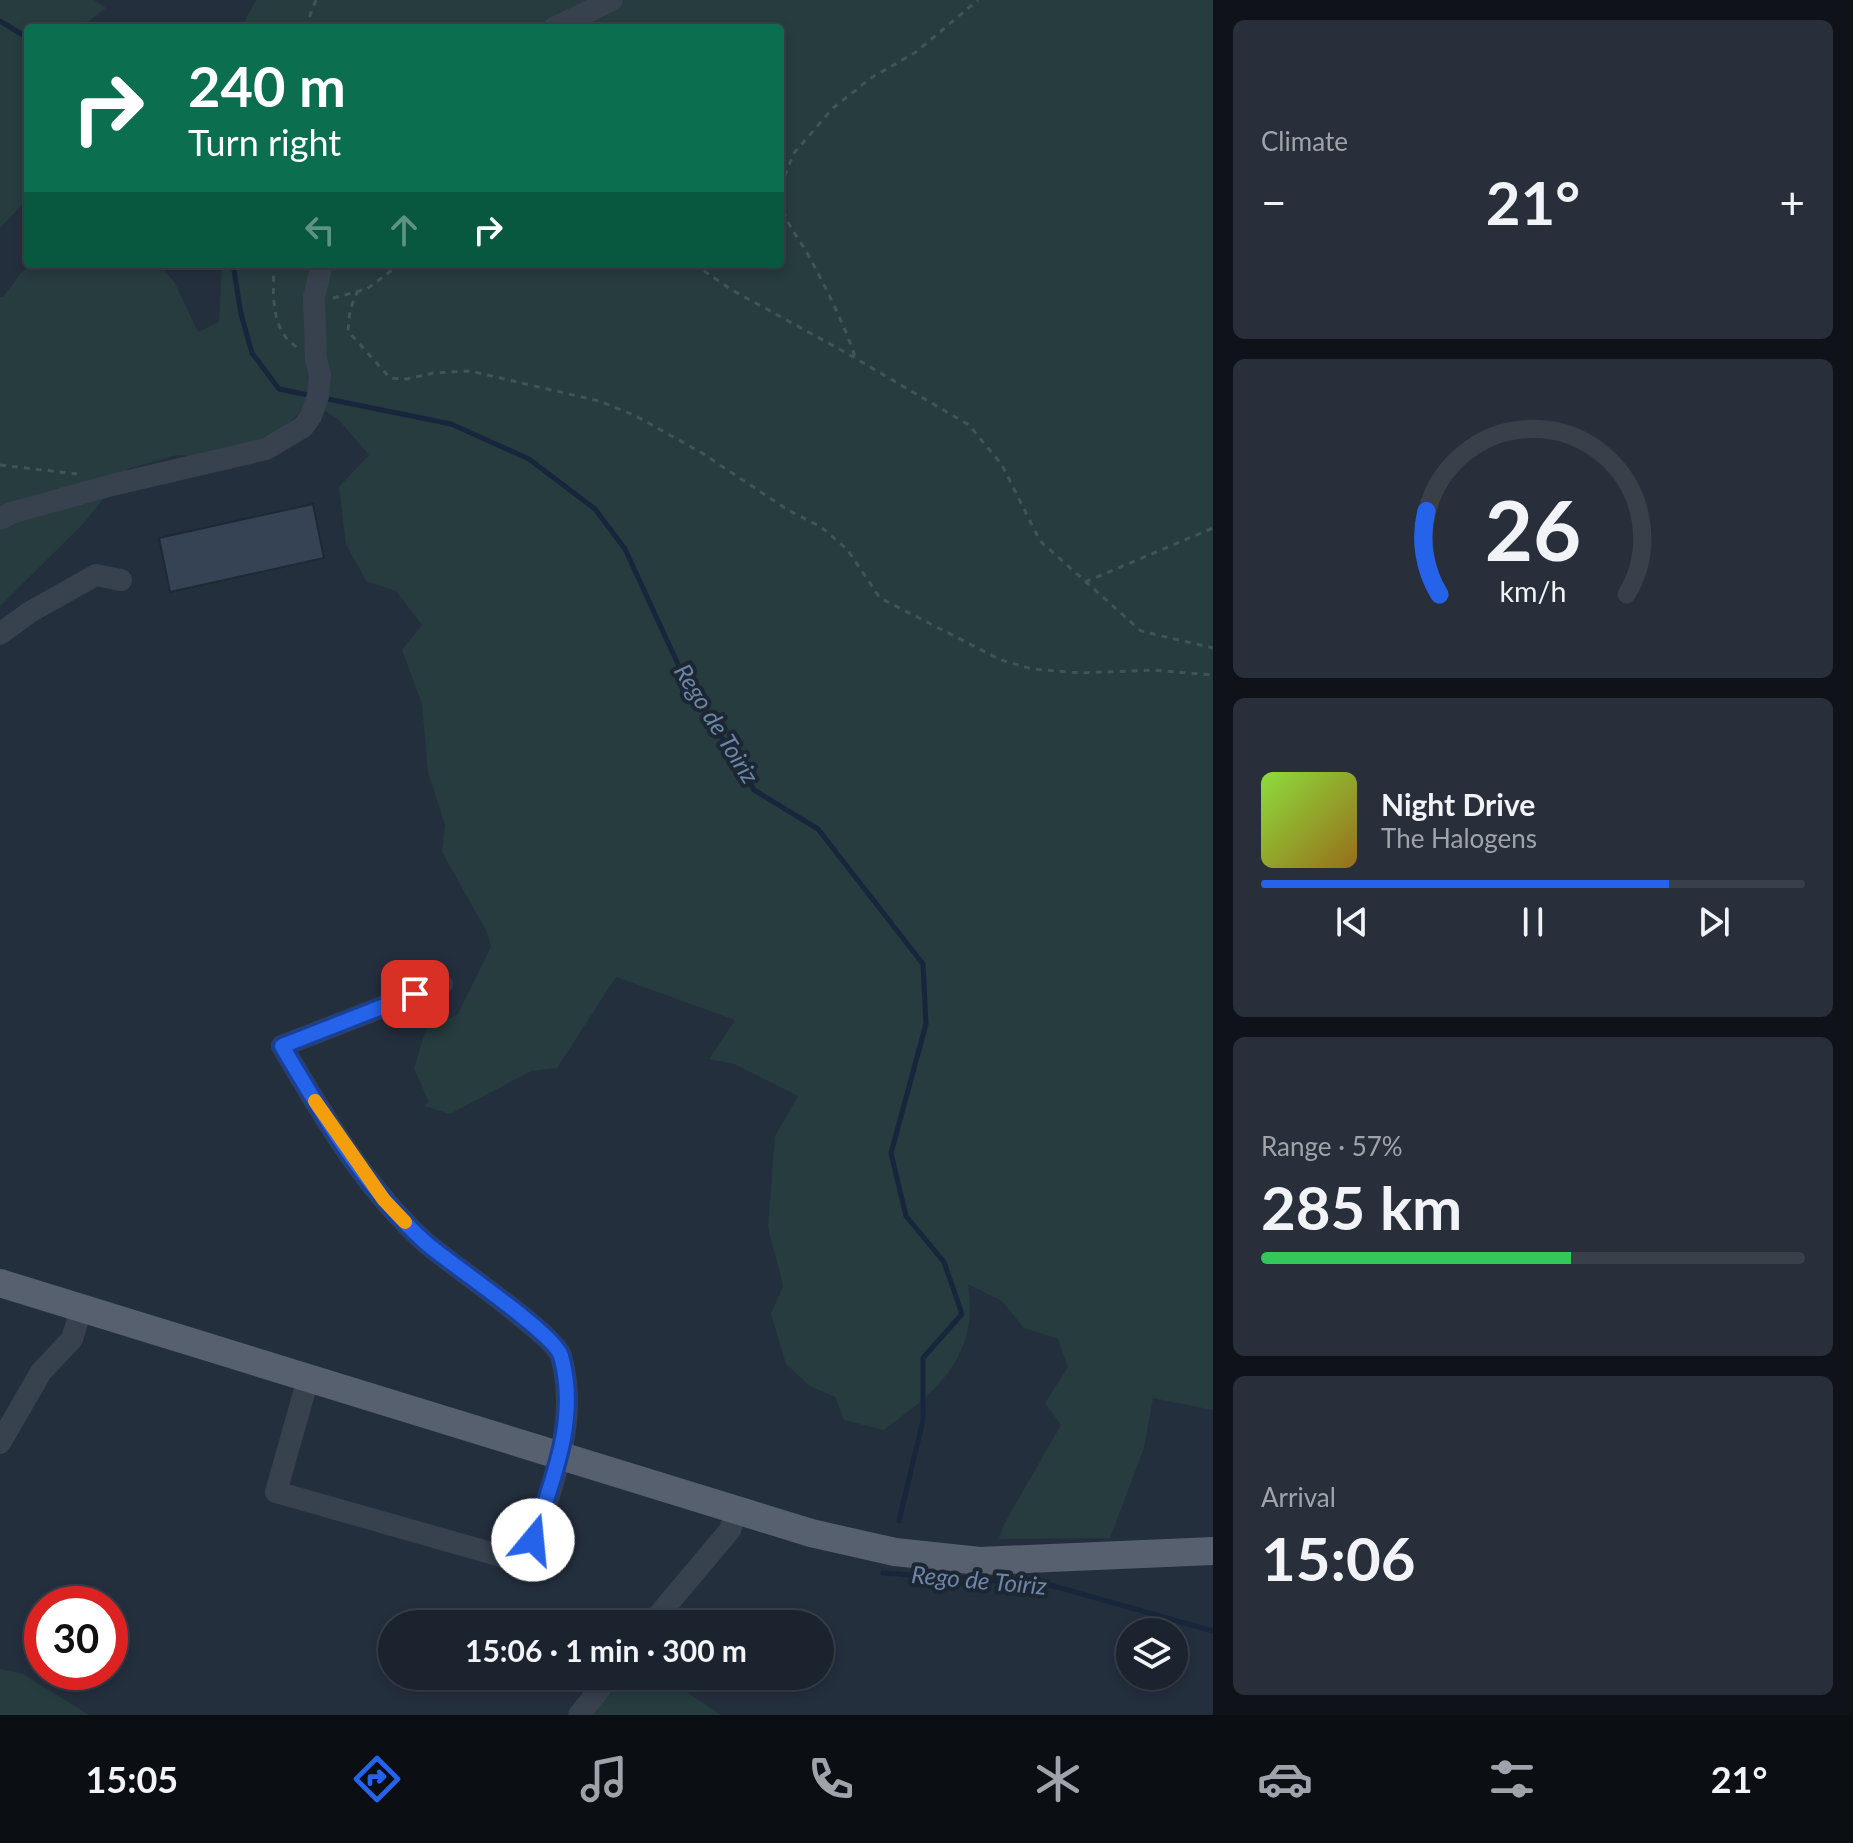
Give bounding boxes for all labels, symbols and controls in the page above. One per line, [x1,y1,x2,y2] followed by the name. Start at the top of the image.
[188,52,346,119] text: 240 m
[56,56,160,160] icon: right
[188,120,341,164] text: Turn right
[1261,125,1348,157] text: Climate
[1486,166,1580,238] text: 21°
[1261,176,1287,228] text: −
[1779,176,1805,228] text: +
[298,208,342,252] icon: left
[382,208,426,252] icon: ahead
[466,208,510,252] icon: right
[1485,478,1581,578] text: 26
[1500,574,1566,608] text: km/h
[669,658,766,789] water label: Rego de Toiriz
[1381,786,1535,822] text: Night Drive
[1381,822,1537,854] text: The Halogens
[1330,900,1374,944] icon: previous
[1511,900,1555,944] icon: pause
[1692,900,1736,944] icon: next
[381,960,449,1028] pin
[393,972,437,1016] icon: arrive
[1261,1130,1403,1162] text: Range · 57%
[1261,1171,1462,1243] text: 285 km
[1261,1481,1336,1513] text: Arrival
[491,1498,575,1582] position arrow
[1261,1522,1416,1594] text: 15:06
[910,1559,1049,1600] water label: Rego de Toiriz
[24,1586,128,1690] speed limit sign: 30
[1116,1618,1188,1690] map controls
[1116,1618,1188,1690] button: layers
[465,1632,747,1668] text: 15:06 · 1 min · 300 m
[349,1751,405,1807] icon: directions
[576,1751,632,1807] icon: music
[803,1751,859,1807] icon: phone
[1030,1751,1086,1807] icon: climate
[1257,1751,1313,1807] icon: car
[1484,1751,1540,1807] icon: filters
[85,1757,178,1801] text: 15:05
[1711,1757,1767,1801] text: 21°

